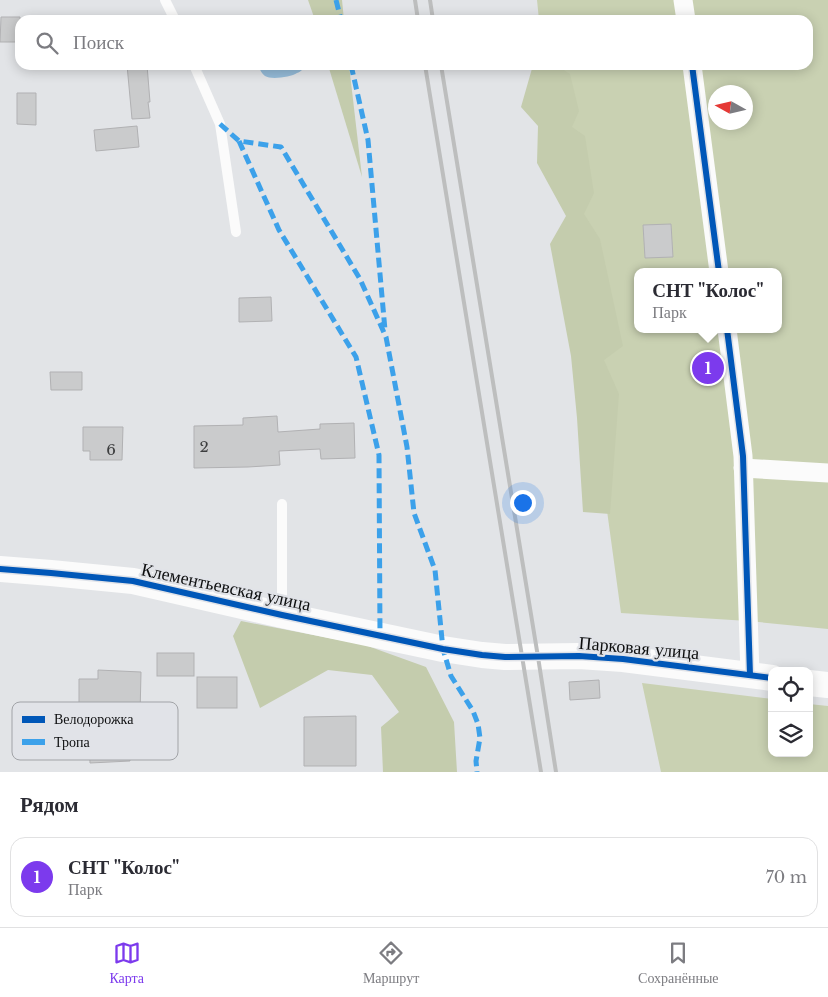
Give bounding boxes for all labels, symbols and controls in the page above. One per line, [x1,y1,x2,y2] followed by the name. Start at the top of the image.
[15,15,813,70] search box
[33,29,61,57] icon: search
[73,31,124,54] text: Поиск
[708,85,753,130] north arrow
[634,268,782,333] popup
[652,279,764,302] text: СНТ "Колос"
[652,302,687,322] text: Парк
[692,349,724,387] pin: 1
[199,437,209,456] house number: 2
[106,440,116,459] house number: 6
[510,490,536,516] your location
[139,558,313,616] street label: Клементьевская улица
[578,632,700,664] street label: Парковая улица
[768,667,813,757] map controls
[768,667,813,712] button: locate
[12,702,178,760] legend
[54,710,134,728] text: Велодорожка
[768,712,813,757] button: layers
[54,733,91,751] text: Тропа
[20,792,79,818] text: Рядом
[68,856,179,879] text: СНТ "Колос"
[34,867,40,887] text: 1
[766,867,807,887] text: 70 m
[68,879,102,899] text: Парк
[109,939,144,987] tab: Карта
[363,939,419,987] tab: Маршрут
[638,939,719,987] tab: Сохранённые

